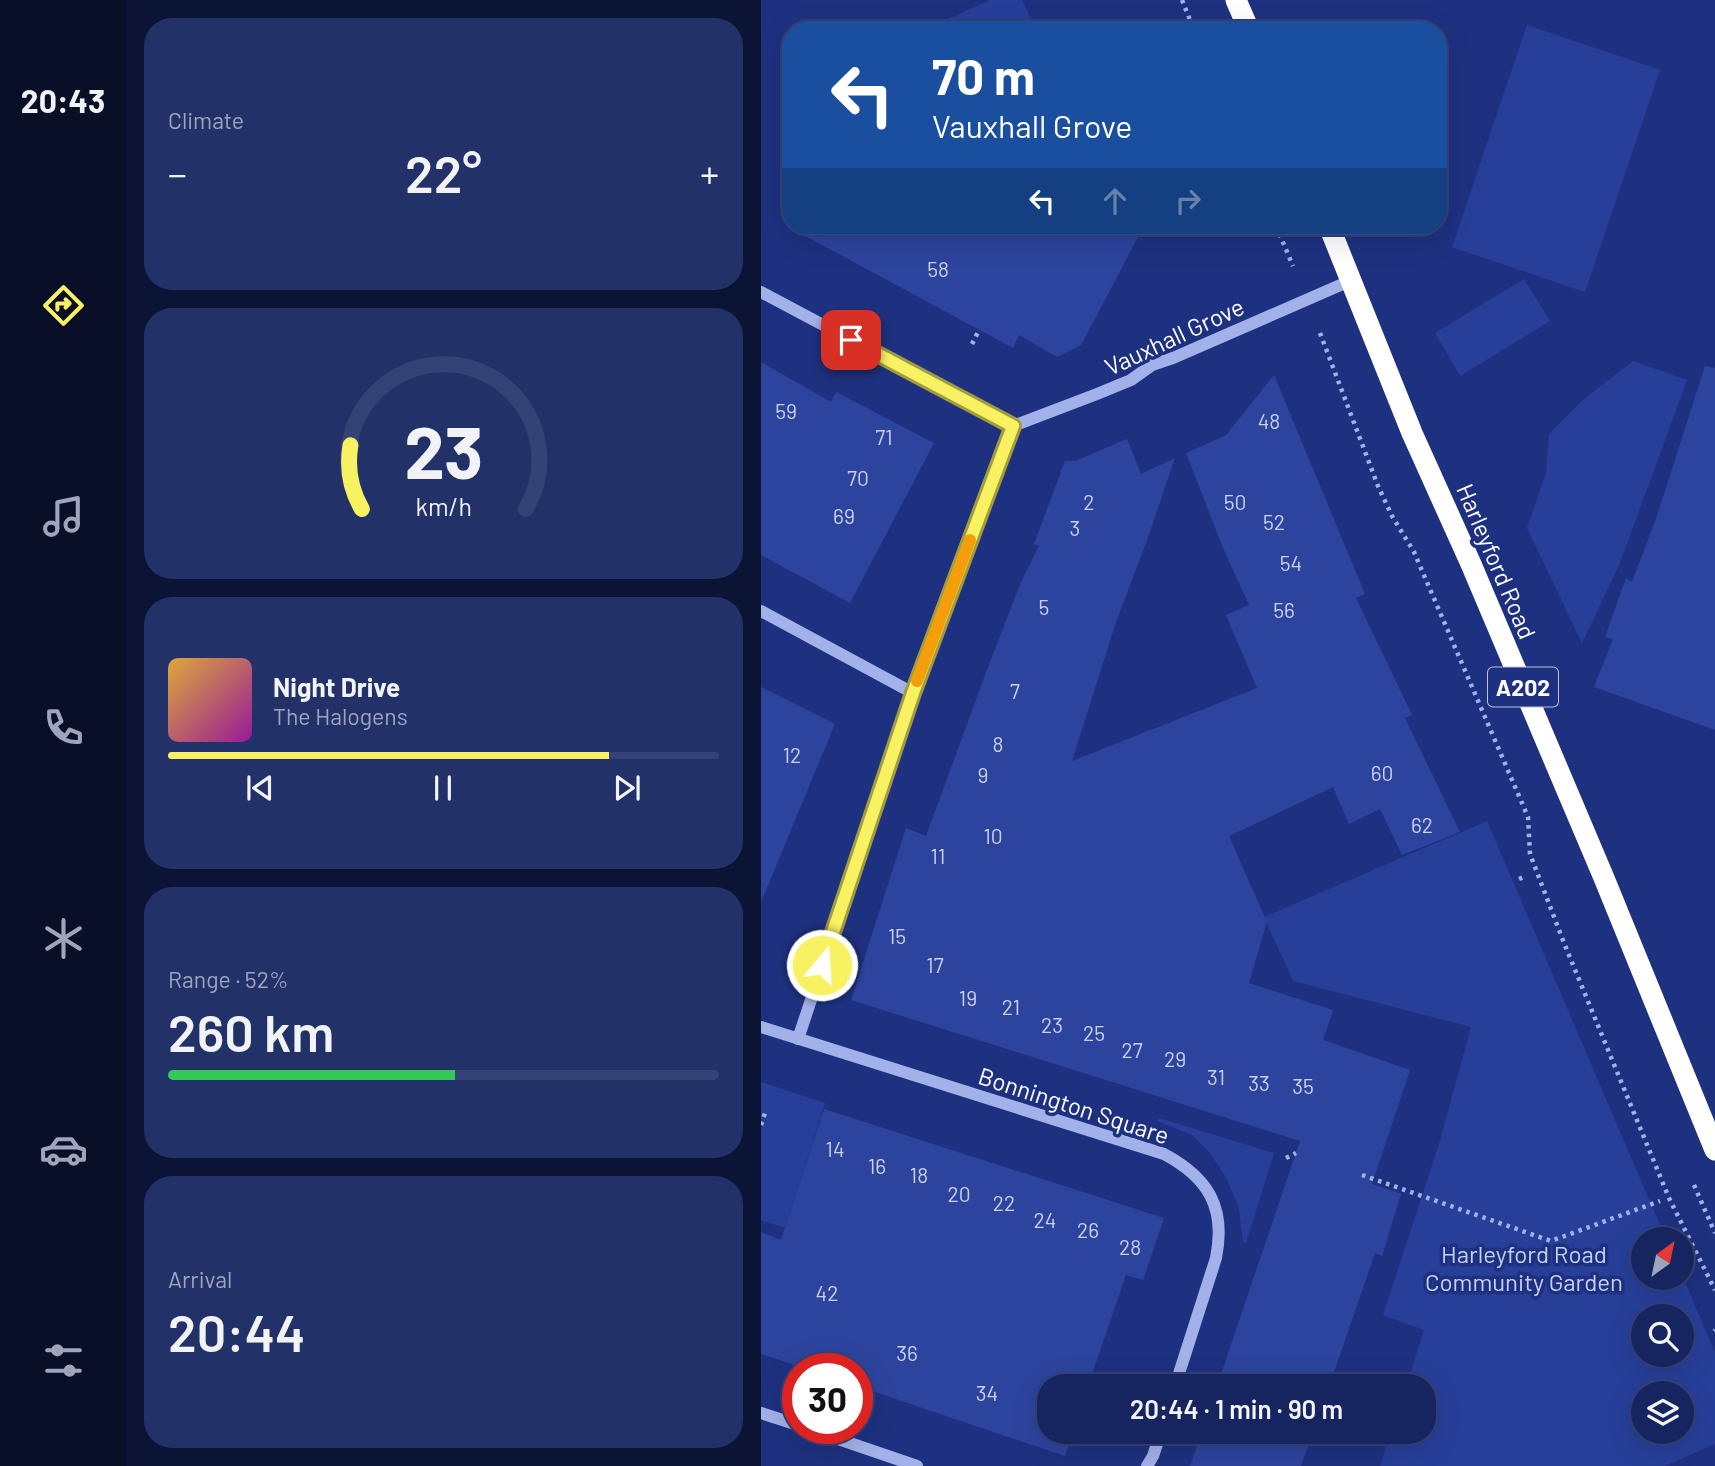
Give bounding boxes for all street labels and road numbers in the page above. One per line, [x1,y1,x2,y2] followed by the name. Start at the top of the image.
[1100,291,1248,381] street label: Vauxhall Grove
[1451,479,1543,643] street label: Harleyford Road
[1488,667,1558,706] road number: A202
[975,1060,1173,1150] street label: Bonnington Square

